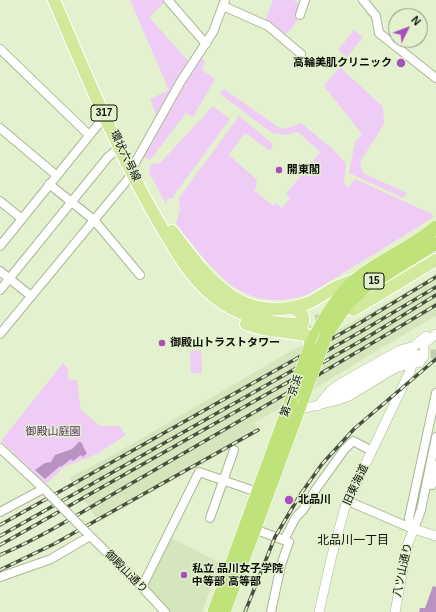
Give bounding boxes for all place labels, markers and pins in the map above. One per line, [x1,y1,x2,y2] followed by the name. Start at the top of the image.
[293,56,392,70] place label: 高輪美肌クリニック
[395,57,407,69] marker: 高輪美肌クリニック
[287,163,320,177] place label: 開東閣
[274,165,284,175] marker: 開東閣
[170,336,280,350] place label: 御殿山トラストタワー
[157,338,167,348] marker: 御殿山トラストタワー
[298,493,331,507] place label: 北品川
[283,494,295,506] marker: 北品川
[192,562,283,588] place label: 私立 品川女子学院 中等部 高等部
[179,570,189,580] marker: 私立 品川女子学院 中等部 高等部

